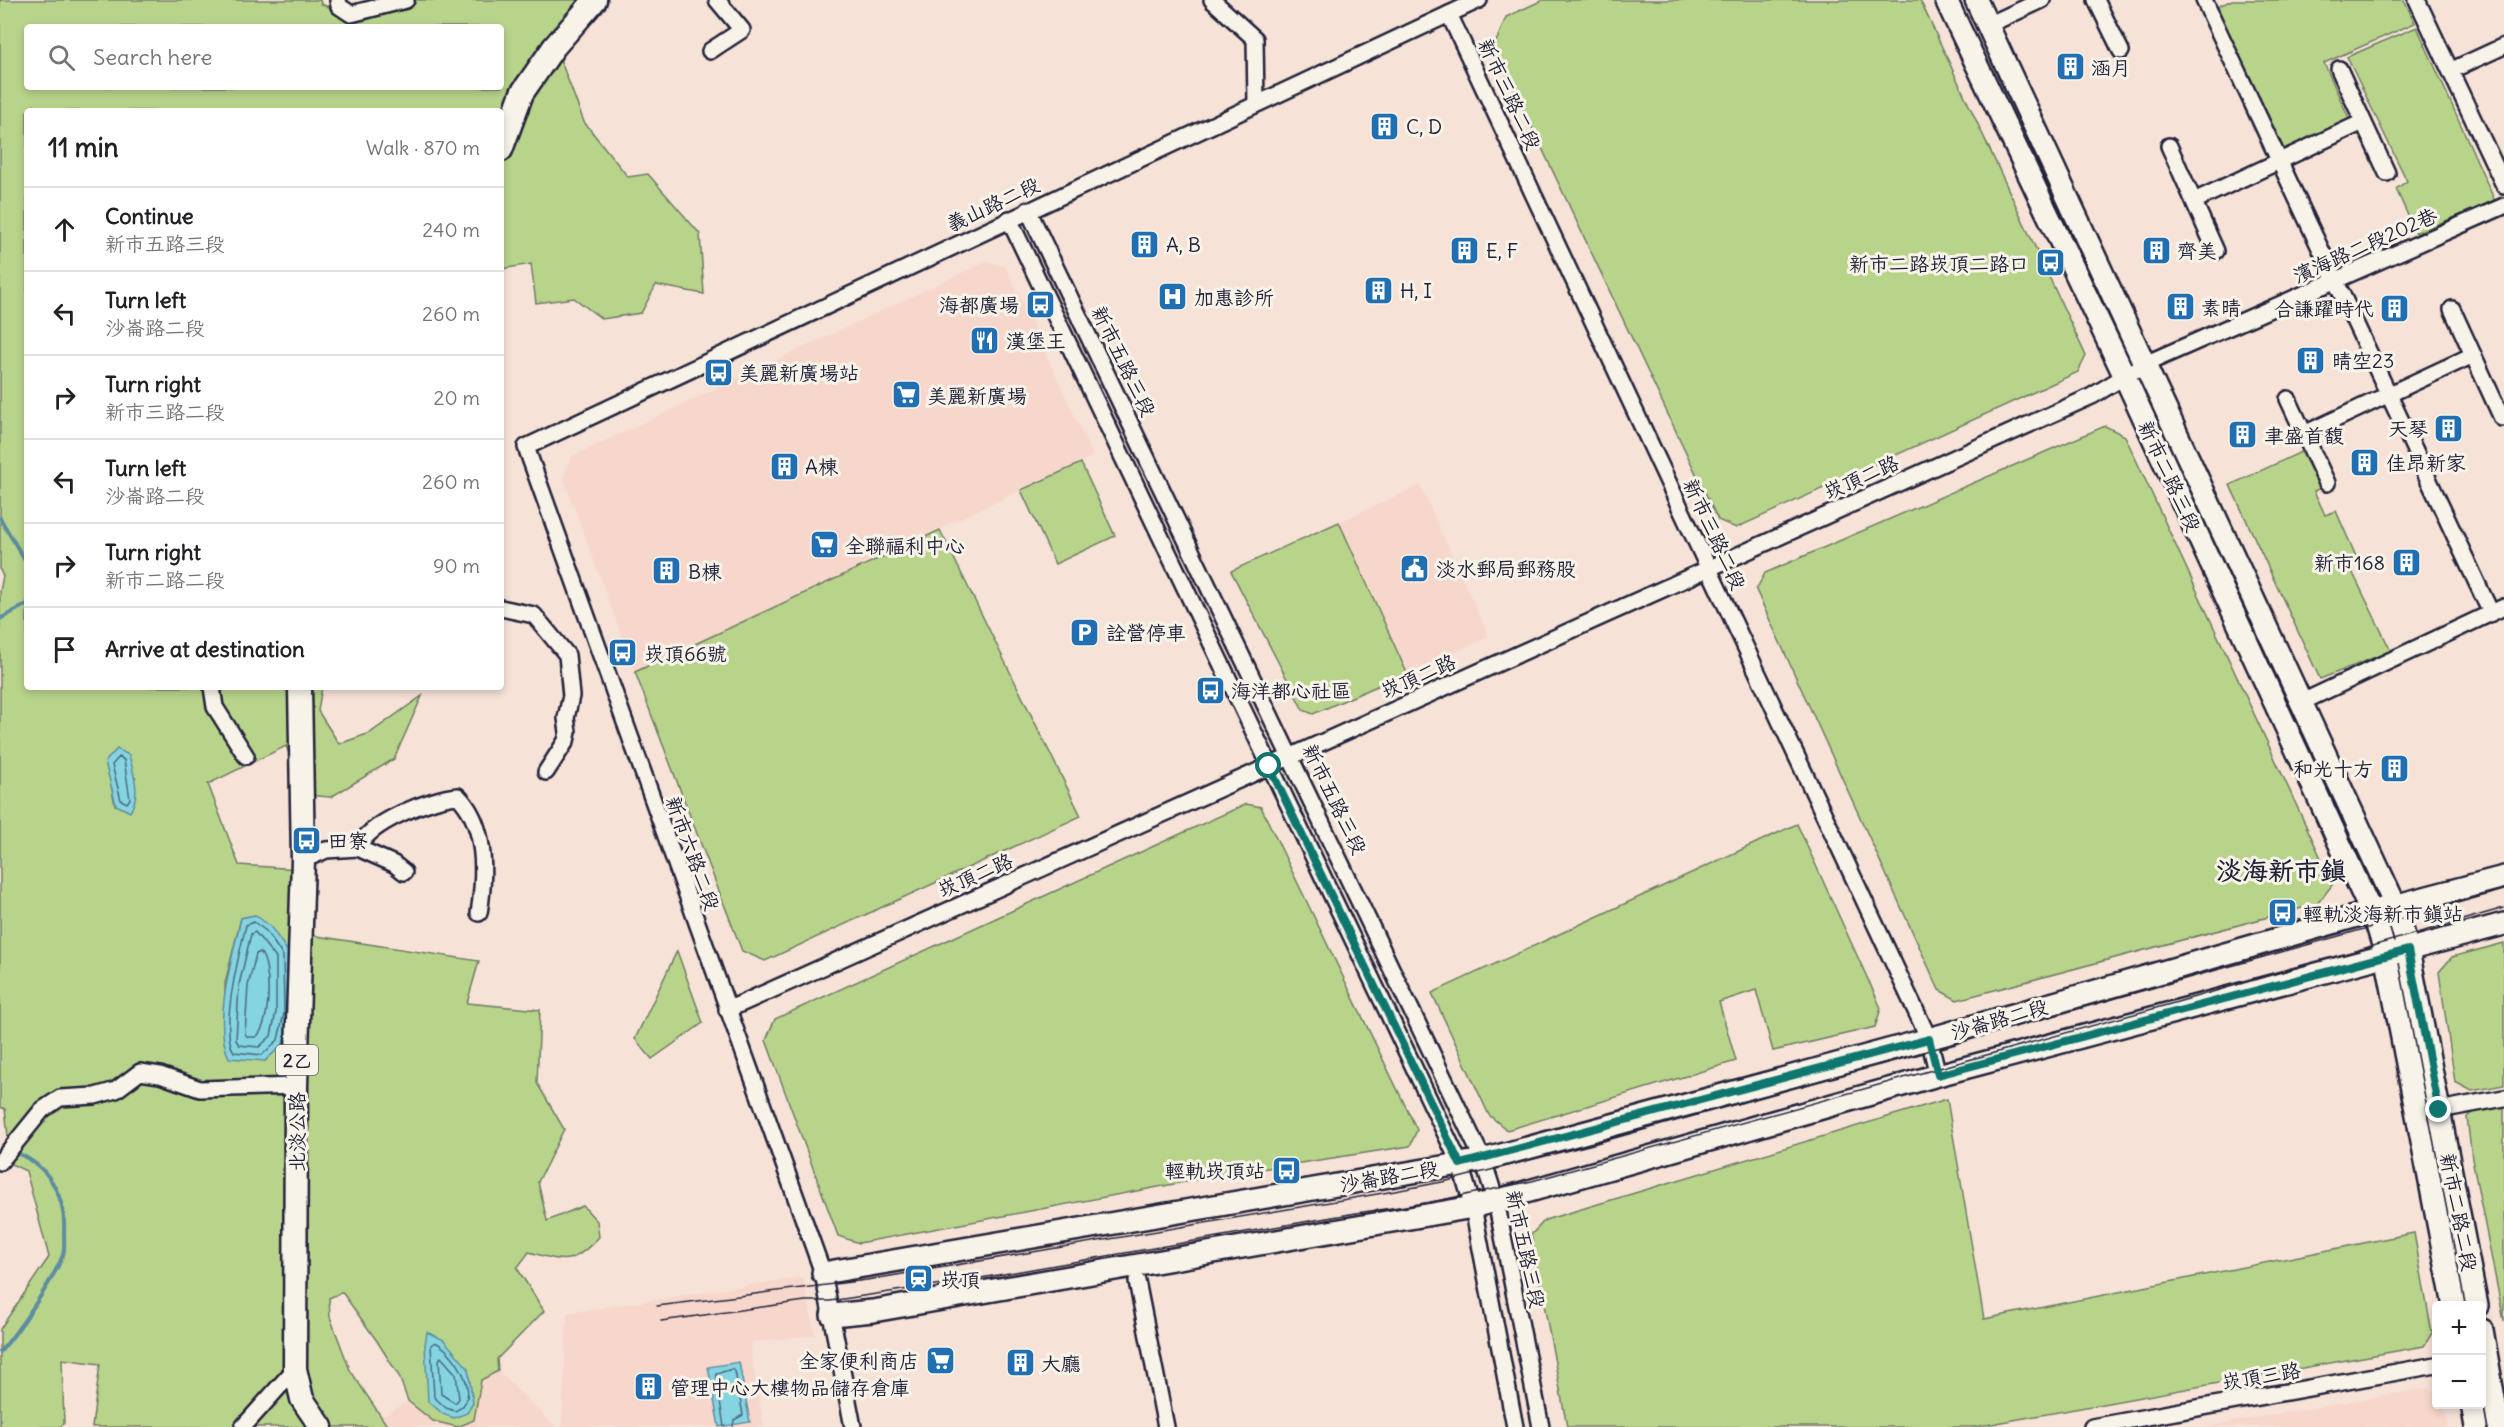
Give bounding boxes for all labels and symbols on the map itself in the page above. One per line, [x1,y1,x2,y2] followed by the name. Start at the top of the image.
[1473,34,1547,154] street label: 新市三路二段
[2054,51,2086,83] building icon: 涵月
[2091,55,2131,80] place label: 涵月
[1369,110,1401,142] building icon: C, D
[1406,114,1442,139] place label: C, D
[942,172,1044,236] street label: 義山路二段
[2289,202,2442,288] street label: 濱海路二段202巷
[1129,228,1161,260] building icon: A, B
[1166,232,1201,257] place label: A, B
[1449,234,1481,266] building icon: E, F
[2140,234,2172,266] building icon: 齊美
[1486,238,1518,263] place label: E, F
[2177,238,2217,263] place label: 齊美
[2034,247,2066,279] bus stop icon: 新市二路崁頂二路口
[1849,251,2029,276] place label: 新市二路崁頂二路口
[1363,274,1395,306] building icon: H, I
[1400,278,1432,303] place label: H, I
[1157,281,1189,313] hospital icon: 加惠診所
[1194,285,1274,310] place label: 加惠診所
[1024,288,1056,320] bus stop icon: 海都廣場
[2164,291,2196,323] building icon: 素晴
[939,292,1019,317] place label: 海都廣場
[2379,292,2411,324] building icon: 合謙躍時代
[2201,295,2241,320] place label: 素晴
[2274,296,2374,321] place label: 合謙躍時代
[1086,302,1162,420] street label: 新市五路三段
[969,324,1001,356] restaurant icon: 漢堡王
[1006,328,1066,353] place label: 漢堡王
[2295,344,2327,376] building icon: 晴空23
[2332,348,2394,373] place label: 晴空23
[702,356,734,388] bus stop icon: 美麗新廣場站
[739,360,859,385] place label: 美麗新廣場站
[890,379,922,411] supermarket icon: 美麗新廣場
[927,383,1027,408] place label: 美麗新廣場
[2433,412,2465,444] building icon: 天琴
[2133,416,2207,536] street label: 新市二路三段
[2388,416,2428,441] place label: 天琴
[2227,419,2259,451] building icon: 聿盛首馥
[2264,423,2344,448] place label: 聿盛首馥
[2349,446,2381,478] building icon: 佳昂新家
[1819,449,1904,505] street label: 崁頂二路
[768,450,800,482] building icon: A棟
[2386,450,2466,475] place label: 佳昂新家
[805,454,839,479] place label: A棟
[1678,474,1752,594] street label: 新市三路二段
[808,529,840,561] supermarket icon: 全聯福利中心
[845,533,965,558] place label: 全聯福利中心
[2390,546,2422,578] building icon: 新市168
[2314,550,2385,575] place label: 新市168
[1399,552,1431,584] public building icon: 淡水郵局郵務股
[651,555,683,587] building icon: B棟
[1436,556,1576,581] place label: 淡水郵局郵務股
[688,559,722,584] place label: B棟
[1069,616,1101,648] parking icon: 詮營停車
[1106,620,1186,645] place label: 詮營停車
[607,637,639,669] bus stop icon: 崁頂66號
[644,641,727,666] place label: 崁頂66號
[1376,648,1461,704] street label: 崁頂二路
[1194,674,1226,706] bus stop icon: 海洋都心社區
[1231,678,1351,703] place label: 海洋都心社區
[1297,740,1373,858] street label: 新市五路三段
[1255,752,1281,778] route start
[2378,752,2410,784] building icon: 和光十方
[2293,756,2373,781] place label: 和光十方
[661,792,725,914] street label: 新市六路二段
[291,824,323,856] bus stop icon: 田寮
[328,828,368,853] place label: 田寮
[933,847,1018,903] street label: 崁頂二路
[2216,854,2346,887] district label: 淡海新市鎮
[2266,897,2298,929] bus stop icon: 輕軌淡海新市鎮站
[2303,901,2463,926] place label: 輕軌淡海新市鎮站
[1947,993,2051,1045] street label: 沙崙路二段
[276,1045,318,1075] road number: 2乙
[284,1091,309,1172] street label: 北淡公路
[2425,1096,2451,1122] route end
[2435,1151,2483,1273] street label: 新市二路二段
[1270,1154,1302,1186] bus stop icon: 輕軌崁頂站
[1338,1155,1440,1197] street label: 沙崙路二段
[1165,1158,1265,1183] place label: 輕軌崁頂站
[1501,1188,1551,1310] street label: 新市五路三段
[903,1263,935,1295] station icon: 崁頂
[940,1267,980,1292] place label: 崁頂
[924,1344,956,1376] supermarket icon: 全家便利商店
[1004,1347,1036,1379] building icon: 大廳
[799,1348,919,1373] place label: 全家便利商店
[1041,1351,1081,1376] place label: 大廳
[2219,1357,2304,1395] street label: 崁頂三路
[633,1371,665,1403] building icon: 管理中心大樓物品儲存倉庫
[670,1375,910,1400] place label: 管理中心大樓物品儲存倉庫

